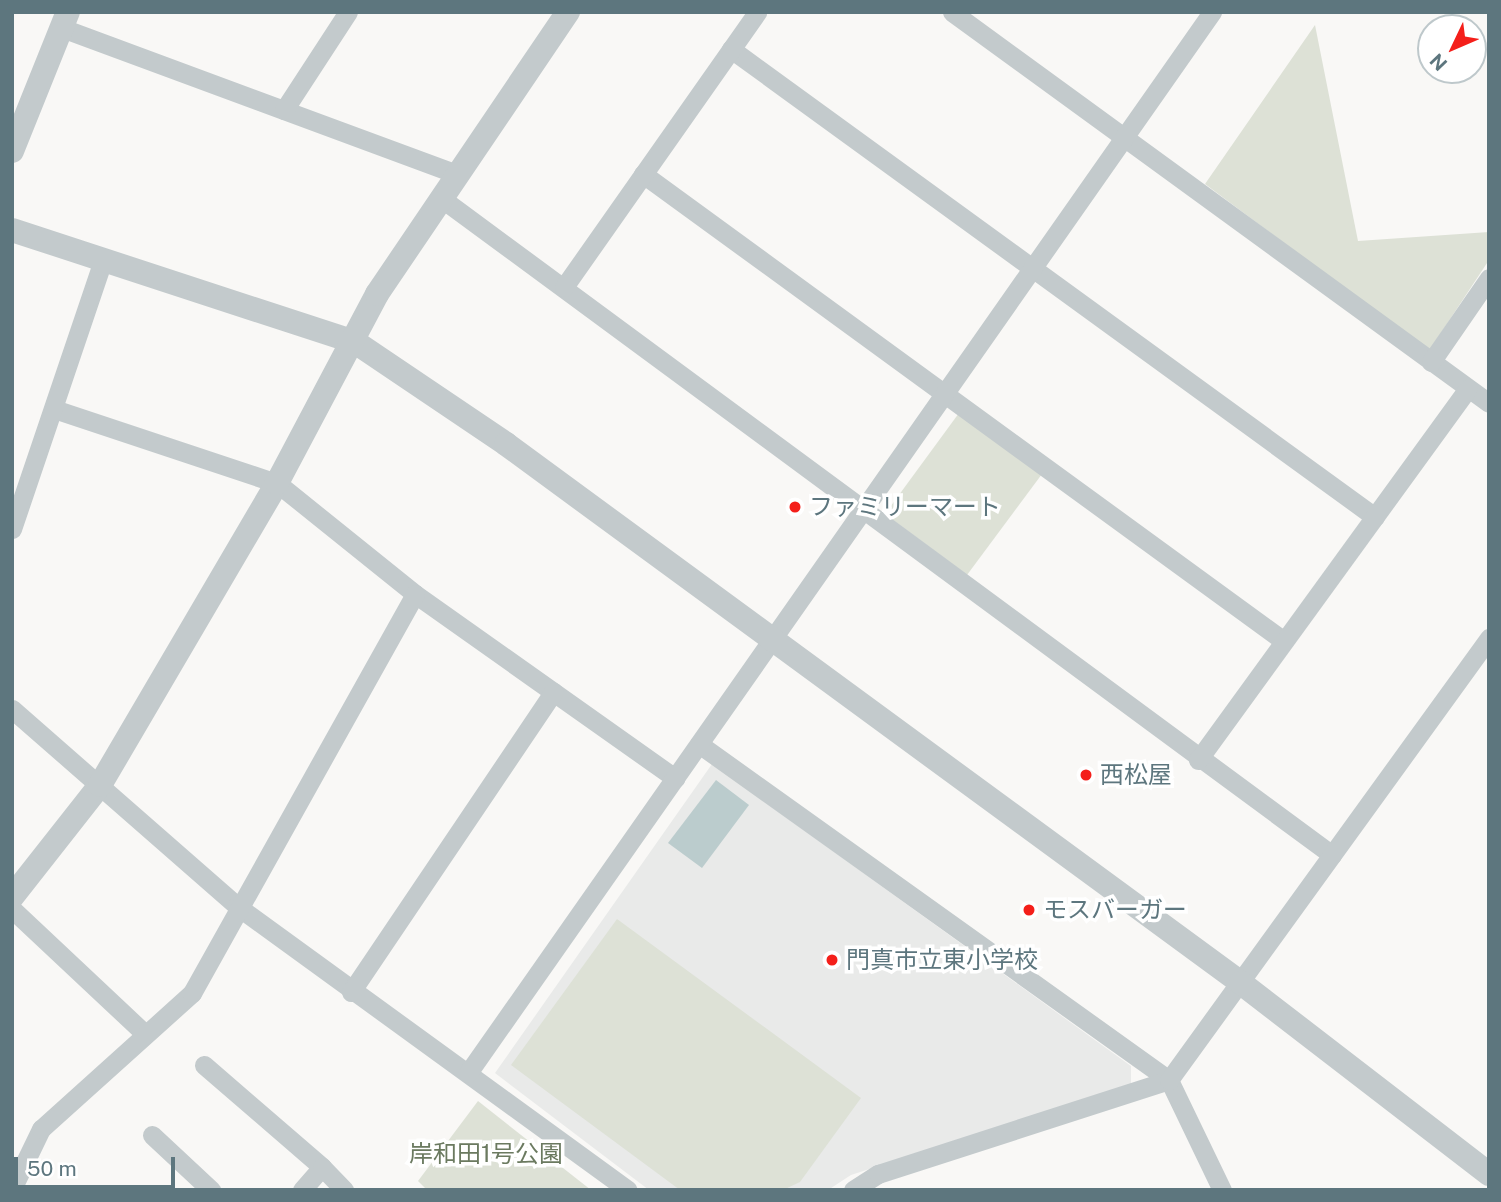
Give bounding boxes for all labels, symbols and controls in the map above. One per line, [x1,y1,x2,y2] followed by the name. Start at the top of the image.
[1417,14,1487,84] north arrow
[1425,49,1451,75] text: N
[809,493,1001,521] place label: ファミリーマート
[787,499,803,515] marker: ファミリーマート
[1100,761,1172,789] place label: 西松屋
[1078,767,1094,783] marker: 西松屋
[1043,896,1187,924] place label: モスバーガー
[1021,902,1037,918] marker: モスバーガー
[846,946,1038,974] place label: 門真市立東小学校
[824,952,840,968] marker: 門真市立東小学校
[409,1140,563,1168] park label: 岸和田1号公園
[18,1142,178,1186] scale bar
[27,1156,77,1181] text: 50 m

